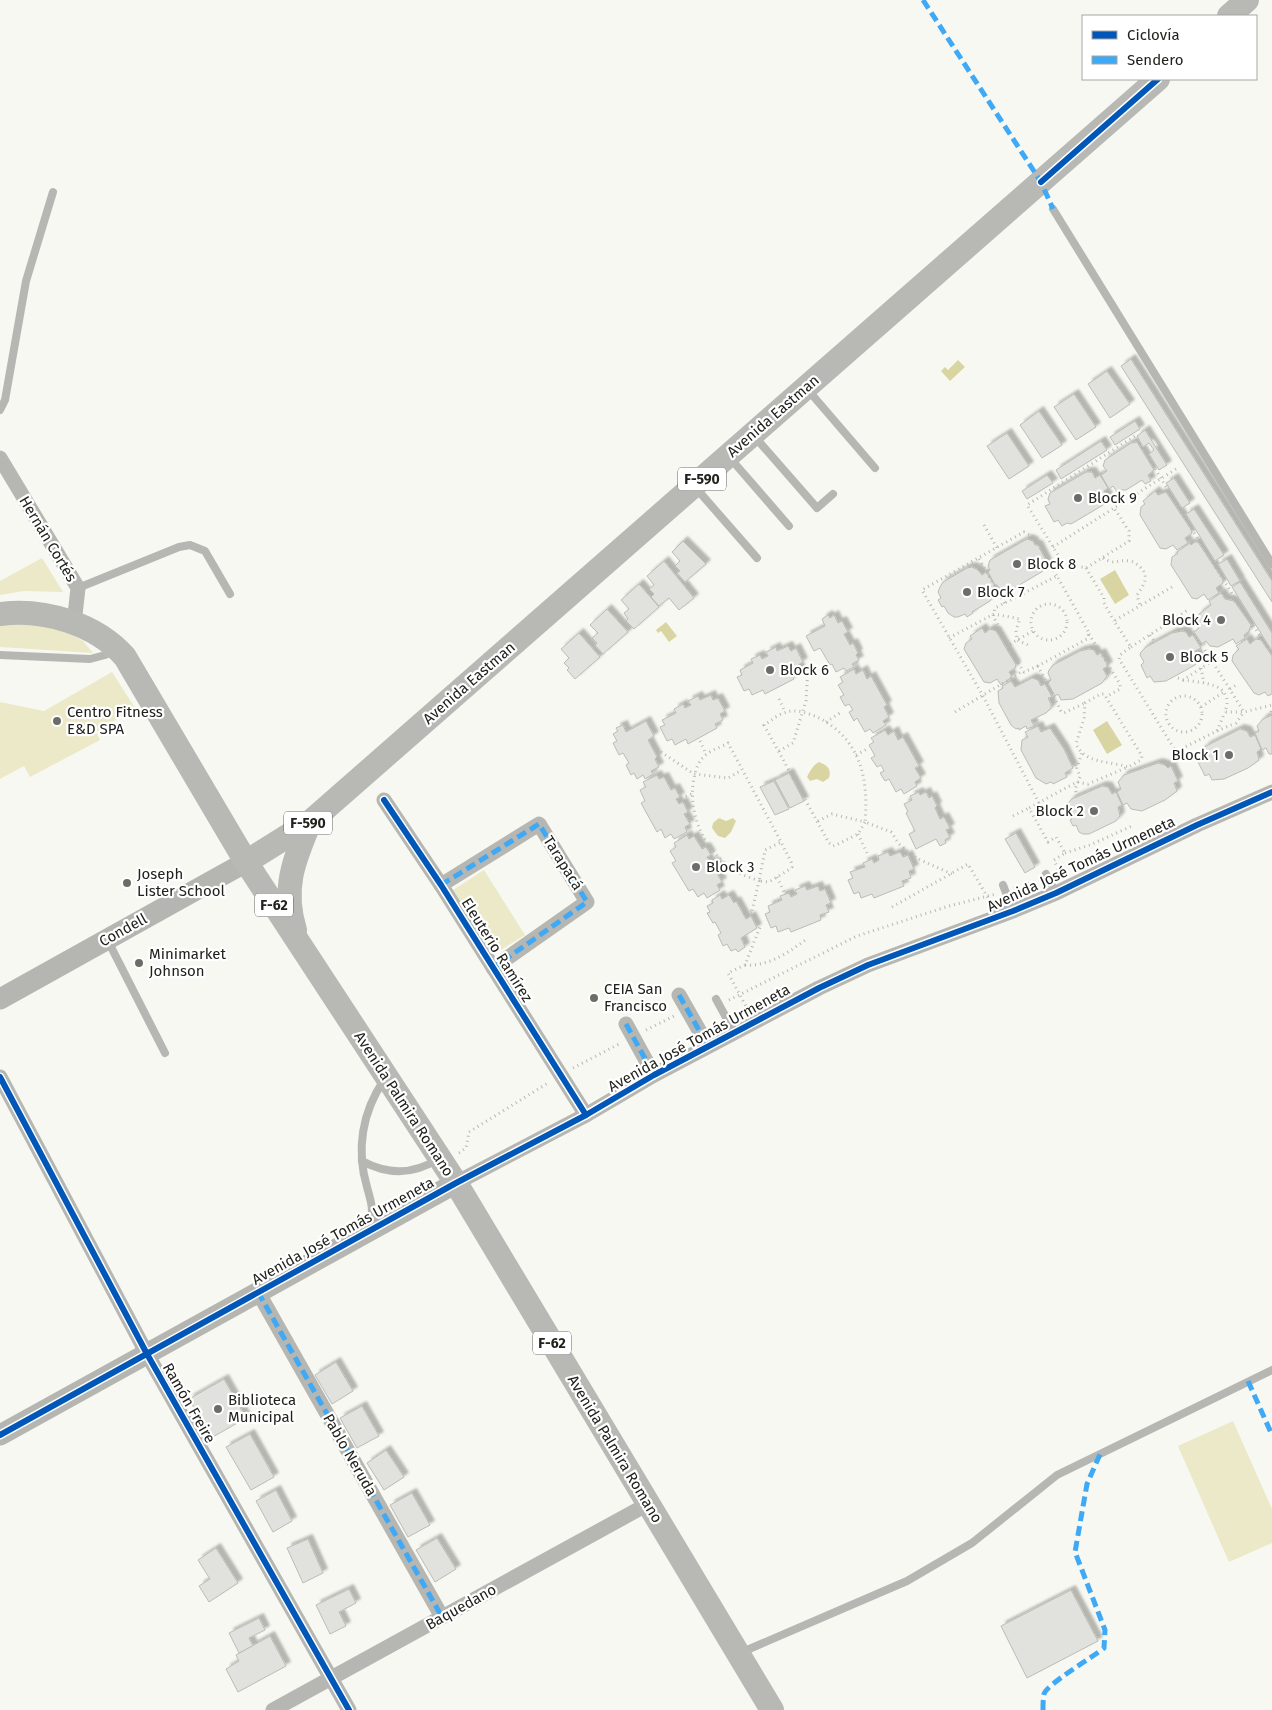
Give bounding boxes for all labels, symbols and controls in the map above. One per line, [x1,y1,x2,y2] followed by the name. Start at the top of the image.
[1082,15,1257,80] legend
[1127,26,1180,44] text: Ciclovía
[1127,51,1183,69] text: Sendero
[723,371,823,461] street label: Avenida Eastman
[678,468,726,490] road number: F-590
[1088,489,1137,507] place label: Block 9
[1072,492,1084,504] marker: Block 9
[15,493,81,585] street label: Hernán Cortés
[1027,555,1076,573] place label: Block 8
[1011,558,1023,570] marker: Block 8
[977,583,1025,601] place label: Block 7
[961,586,973,598] marker: Block 7
[1162,611,1211,629] place label: Block 4
[1215,614,1227,626] marker: Block 4
[419,638,519,728] street label: Avenida Eastman
[1180,648,1229,666] place label: Block 5
[1164,651,1176,663] marker: Block 5
[780,661,829,679] place label: Block 6
[764,664,776,676] marker: Block 6
[67,703,163,738] place label: Centro Fitness E&D SPA
[51,715,63,727] marker: Centro Fitness E&D SPA
[1171,746,1219,764] place label: Block 1
[1223,749,1235,761] marker: Block 1
[1036,802,1084,820] place label: Block 2
[1088,805,1100,817] marker: Block 2
[284,811,332,834] road number: F-590
[984,812,1178,916] street label: Avenida José Tomás Urmeneta
[539,832,587,894] street label: Tarapacá
[706,858,755,876] place label: Block 3
[690,861,702,873] marker: Block 3
[137,865,225,900] place label: Joseph Lister School
[121,877,133,889] marker: Joseph Lister School
[255,894,293,916] road number: F-62
[458,895,537,1006] street label: Eleuterio Ramírez
[96,909,150,950] street label: Condell
[149,945,226,980] place label: Minimarket Johnson
[133,957,145,969] marker: Minimarket Johnson
[604,980,667,1015] place label: CEIA San Francisco
[605,980,793,1096] street label: Avenida José Tomás Urmeneta
[588,992,600,1004] marker: CEIA San Francisco
[350,1028,458,1180] street label: Avenida Palmira Romano
[249,1173,437,1289] street label: Avenida José Tomás Urmeneta
[533,1332,571,1355] road number: F-62
[159,1360,219,1446] street label: Ramón Freire
[564,1372,666,1526] street label: Avenida Palmira Romano
[228,1391,296,1426] place label: Biblioteca Municipal
[212,1403,224,1415] marker: Biblioteca Municipal
[319,1411,381,1499] street label: Pablo Neruda
[423,1580,499,1634] street label: Baquedano

